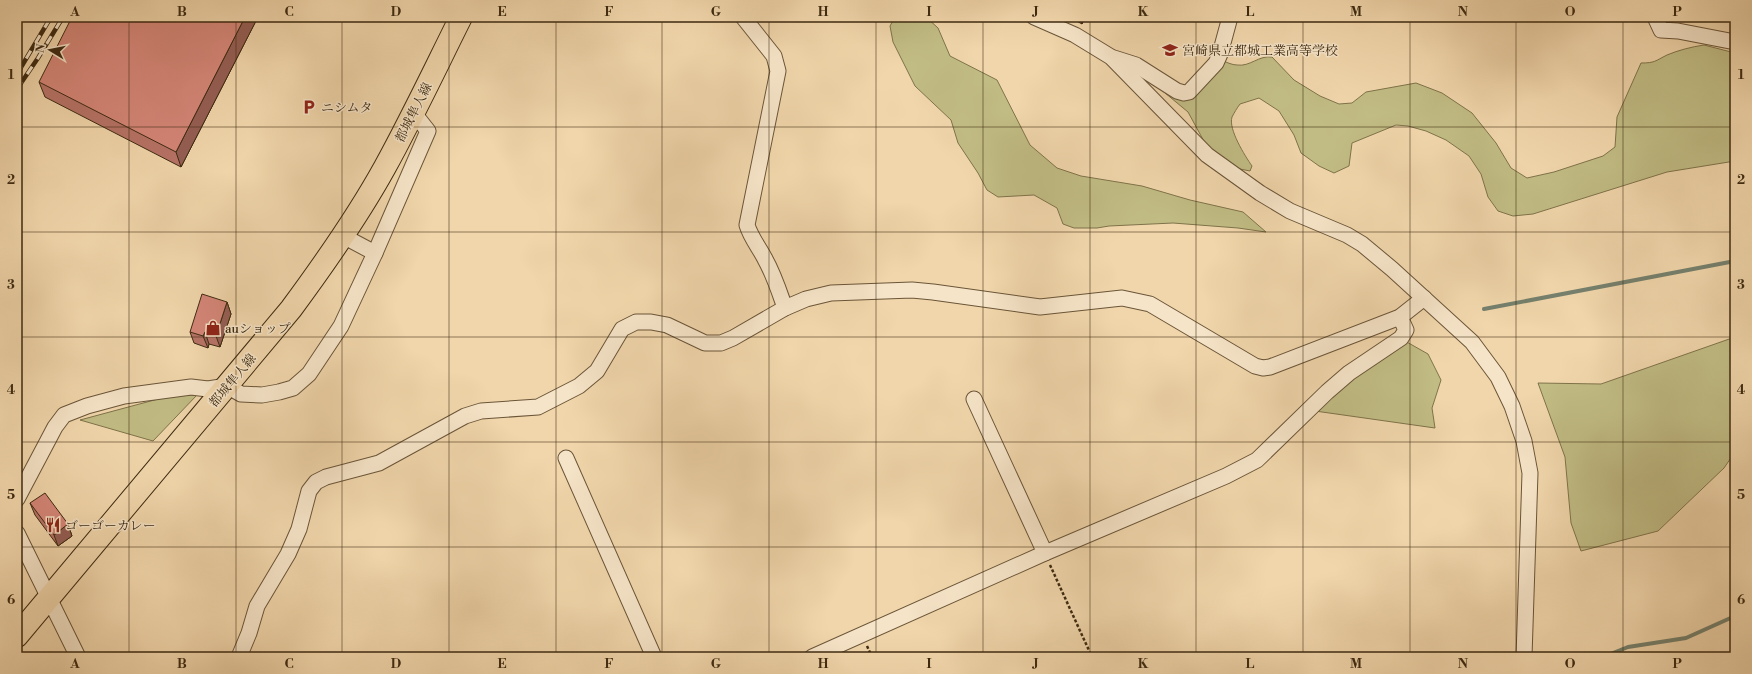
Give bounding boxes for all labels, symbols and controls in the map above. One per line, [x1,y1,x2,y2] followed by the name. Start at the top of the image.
[69,4,80,20] text: A
[177,4,187,20] text: B
[284,4,294,20] text: C
[391,4,401,20] text: D
[497,4,507,20] text: E
[604,4,614,20] text: F
[711,4,722,20] text: G
[818,4,829,20] text: H
[926,4,932,20] text: I
[1031,4,1039,20] text: J
[1138,4,1149,20] text: K
[1246,4,1255,20] text: L
[1350,4,1362,20] text: M
[1458,4,1469,20] text: N
[1565,4,1576,20] text: O
[1672,4,1682,20] text: P
[30,30,70,70] north arrow
[1161,41,1179,59] school or university icon: 宮崎県立都城工業高等学校
[33,43,49,54] text: N
[1182,43,1338,59] place label: 宮崎県立都城工業高等学校
[8,67,15,83] text: 1
[1738,67,1745,83] text: 1
[392,80,436,145] street label: 都城隼人線
[300,98,318,116] parking icon: ニシムタ
[321,100,372,116] place label: ニシムタ
[7,172,15,188] text: 2
[1737,172,1745,188] text: 2
[7,277,15,293] text: 3
[1737,277,1745,293] text: 3
[204,319,222,337] shop icon: auショップ
[225,321,291,337] place label: auショップ
[206,351,260,411] street label: 都城隼人線
[7,382,16,398] text: 4
[1737,382,1746,398] text: 4
[7,487,15,503] text: 5
[1737,487,1745,503] text: 5
[44,516,62,534] restaurant icon: ゴーゴーカレー
[65,518,156,534] place label: ゴーゴーカレー
[7,592,15,608] text: 6
[1737,592,1745,608] text: 6
[69,656,80,672] text: A
[177,656,187,672] text: B
[284,656,294,672] text: C
[391,656,401,672] text: D
[497,656,507,672] text: E
[604,656,614,672] text: F
[711,656,722,672] text: G
[818,656,829,672] text: H
[926,656,932,672] text: I
[1031,656,1039,672] text: J
[1138,656,1149,672] text: K
[1246,656,1255,672] text: L
[1350,656,1362,672] text: M
[1458,656,1469,672] text: N
[1565,656,1576,672] text: O
[1672,656,1682,672] text: P

